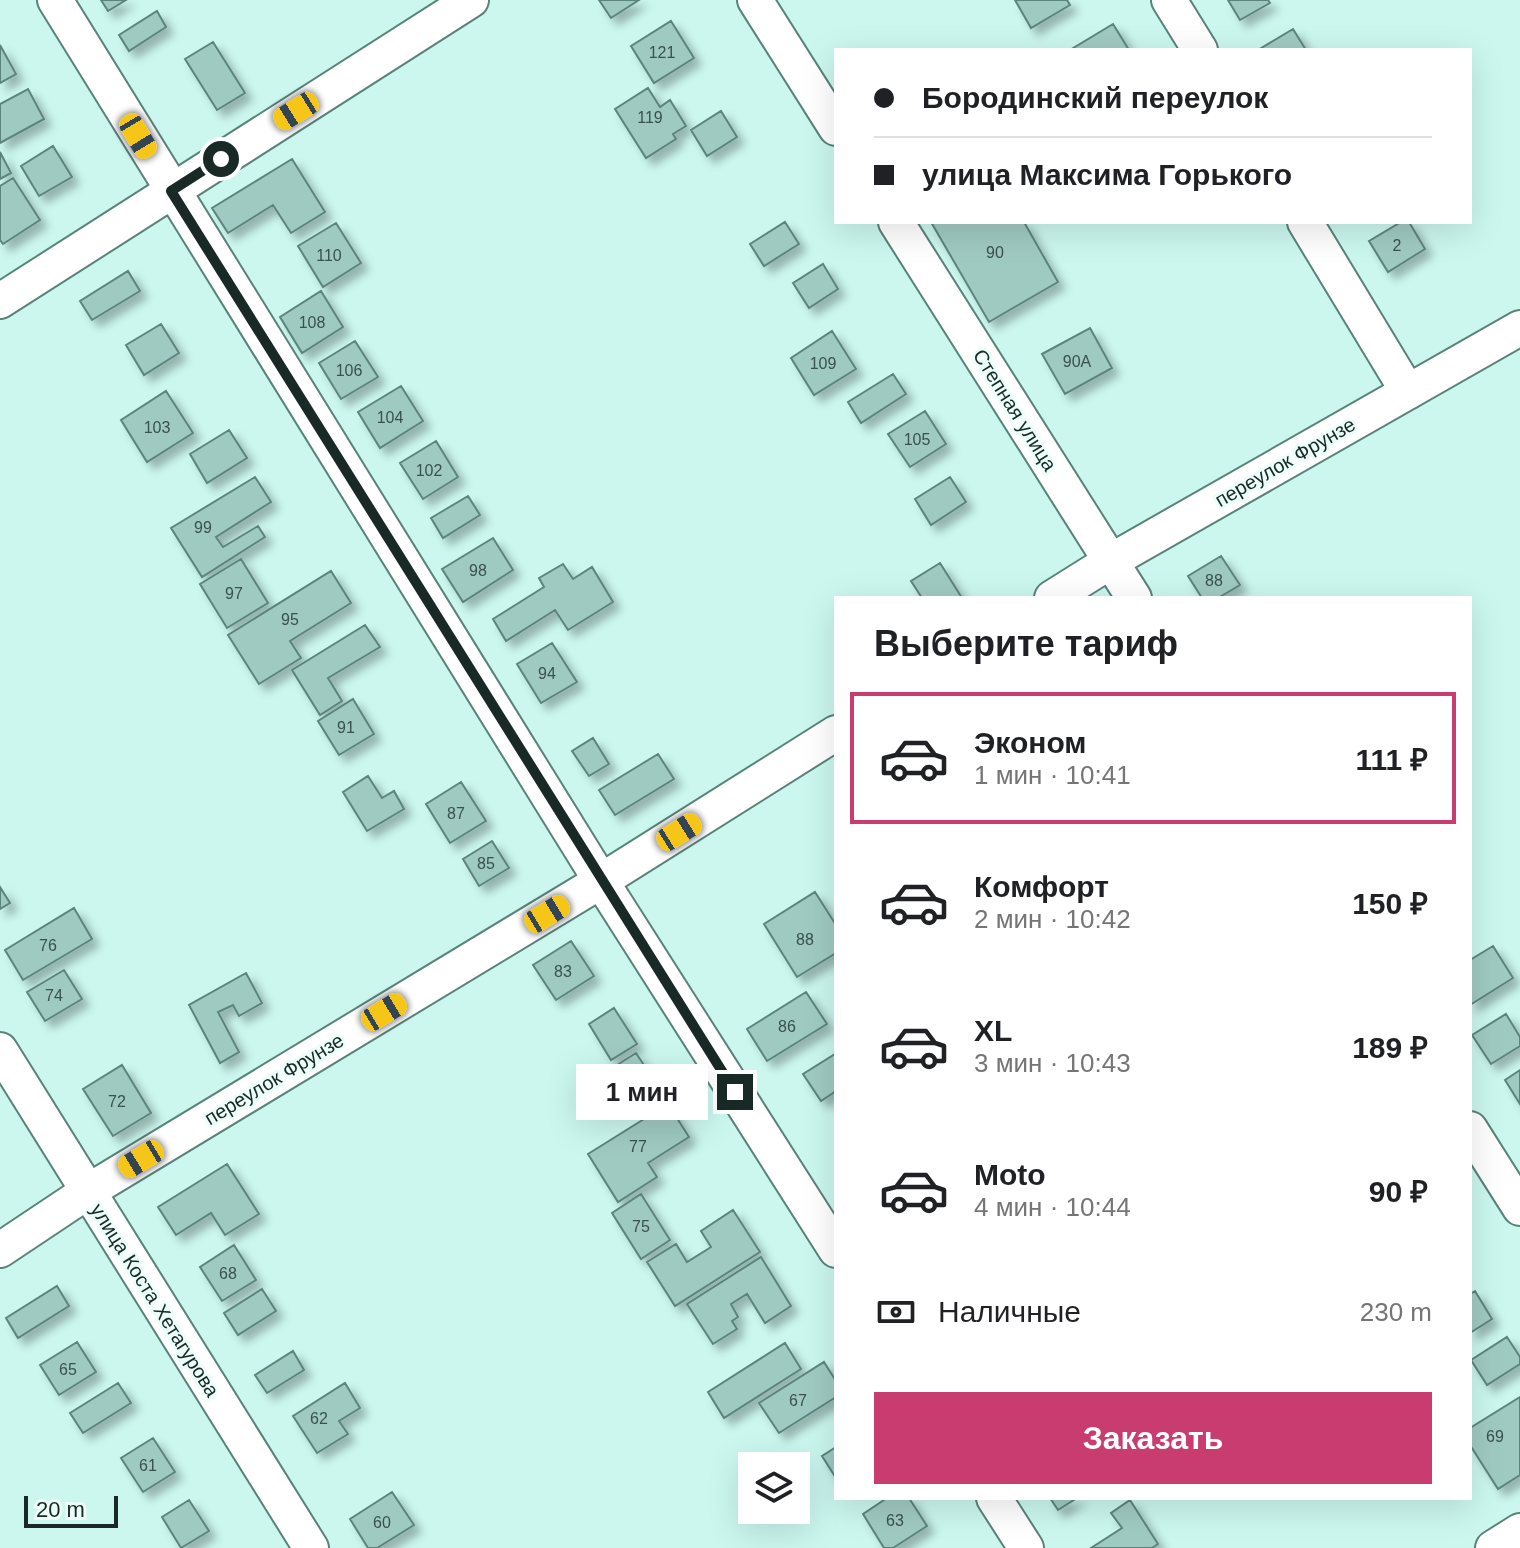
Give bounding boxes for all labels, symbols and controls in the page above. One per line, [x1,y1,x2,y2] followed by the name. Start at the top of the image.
[649,44,675,61] house number: 121
[922,81,1268,114] text: Бородинский переулок
[269,88,323,134] car
[115,109,161,163] car
[637,109,663,126] house number: 119
[203,141,239,177] route start
[922,158,1292,191] text: улица Максима Горького
[1393,237,1402,254] house number: 2
[986,244,1004,261] house number: 90
[316,247,342,264] house number: 110
[299,314,325,331] house number: 108
[969,345,1062,475] street label: Степная улица
[1063,353,1092,370] house number: 90А
[810,355,836,372] house number: 109
[336,362,362,379] house number: 106
[377,409,403,426] house number: 104
[1211,413,1359,511] street label: переулок Фрунзе
[144,419,170,436] house number: 103
[904,431,930,448] house number: 105
[416,462,442,479] house number: 102
[194,519,212,536] house number: 99
[469,562,487,579] house number: 98
[1205,572,1223,589] house number: 88
[225,585,243,602] house number: 97
[281,611,299,628] house number: 95
[874,623,1178,664] text: Выберите тариф
[538,665,556,682] house number: 94
[337,719,355,736] house number: 91
[878,722,950,794] icon: car
[974,726,1087,759] text: Эконом
[1355,743,1428,776] text: 111 ₽
[974,760,1131,790] text: 1 мин · 10:41
[447,805,465,822] house number: 87
[652,809,706,855] car
[477,855,495,872] house number: 85
[878,866,950,938] icon: car
[974,870,1109,903] text: Комфорт
[1352,887,1428,920] text: 150 ₽
[520,891,574,937] car
[974,904,1131,934] text: 2 мин · 10:42
[796,931,814,948] house number: 88
[39,937,57,954] house number: 76
[554,963,572,980] house number: 83
[45,987,63,1004] house number: 74
[357,989,411,1035] car
[878,1010,950,1082] icon: car
[974,1014,1012,1047] text: XL
[778,1018,796,1035] house number: 86
[201,1029,347,1129] street label: переулок Фрунзе
[1352,1031,1428,1064] text: 189 ₽
[974,1048,1131,1078] text: 3 мин · 10:43
[575,1064,707,1120] callout: 1 мин
[717,1074,753,1110] route end
[606,1077,678,1107] text: 1 мин
[108,1093,126,1110] house number: 72
[114,1136,168,1182] car
[629,1138,647,1155] house number: 77
[878,1154,950,1226] icon: car
[974,1158,1046,1191] text: Moto
[1369,1175,1428,1208] text: 90 ₽
[974,1192,1131,1222] text: 4 мин · 10:44
[86,1199,224,1401] street label: улица Коста Хетагурова
[632,1218,650,1235] house number: 75
[219,1265,237,1282] house number: 68
[874,1290,918,1334] icon: cash
[938,1295,1081,1328] text: Наличные
[1360,1297,1432,1327] text: 230 m
[59,1361,77,1378] house number: 65
[789,1392,807,1409] house number: 67
[874,1392,1432,1484] button: Заказать
[310,1410,328,1427] house number: 62
[1486,1428,1504,1445] house number: 69
[738,1452,810,1524] map controls
[738,1452,810,1524] button: layers
[139,1457,157,1474] house number: 61
[24,1492,118,1528] scale bar
[36,1497,85,1522] text: 20 m
[886,1512,904,1529] house number: 63
[373,1514,391,1531] house number: 60

